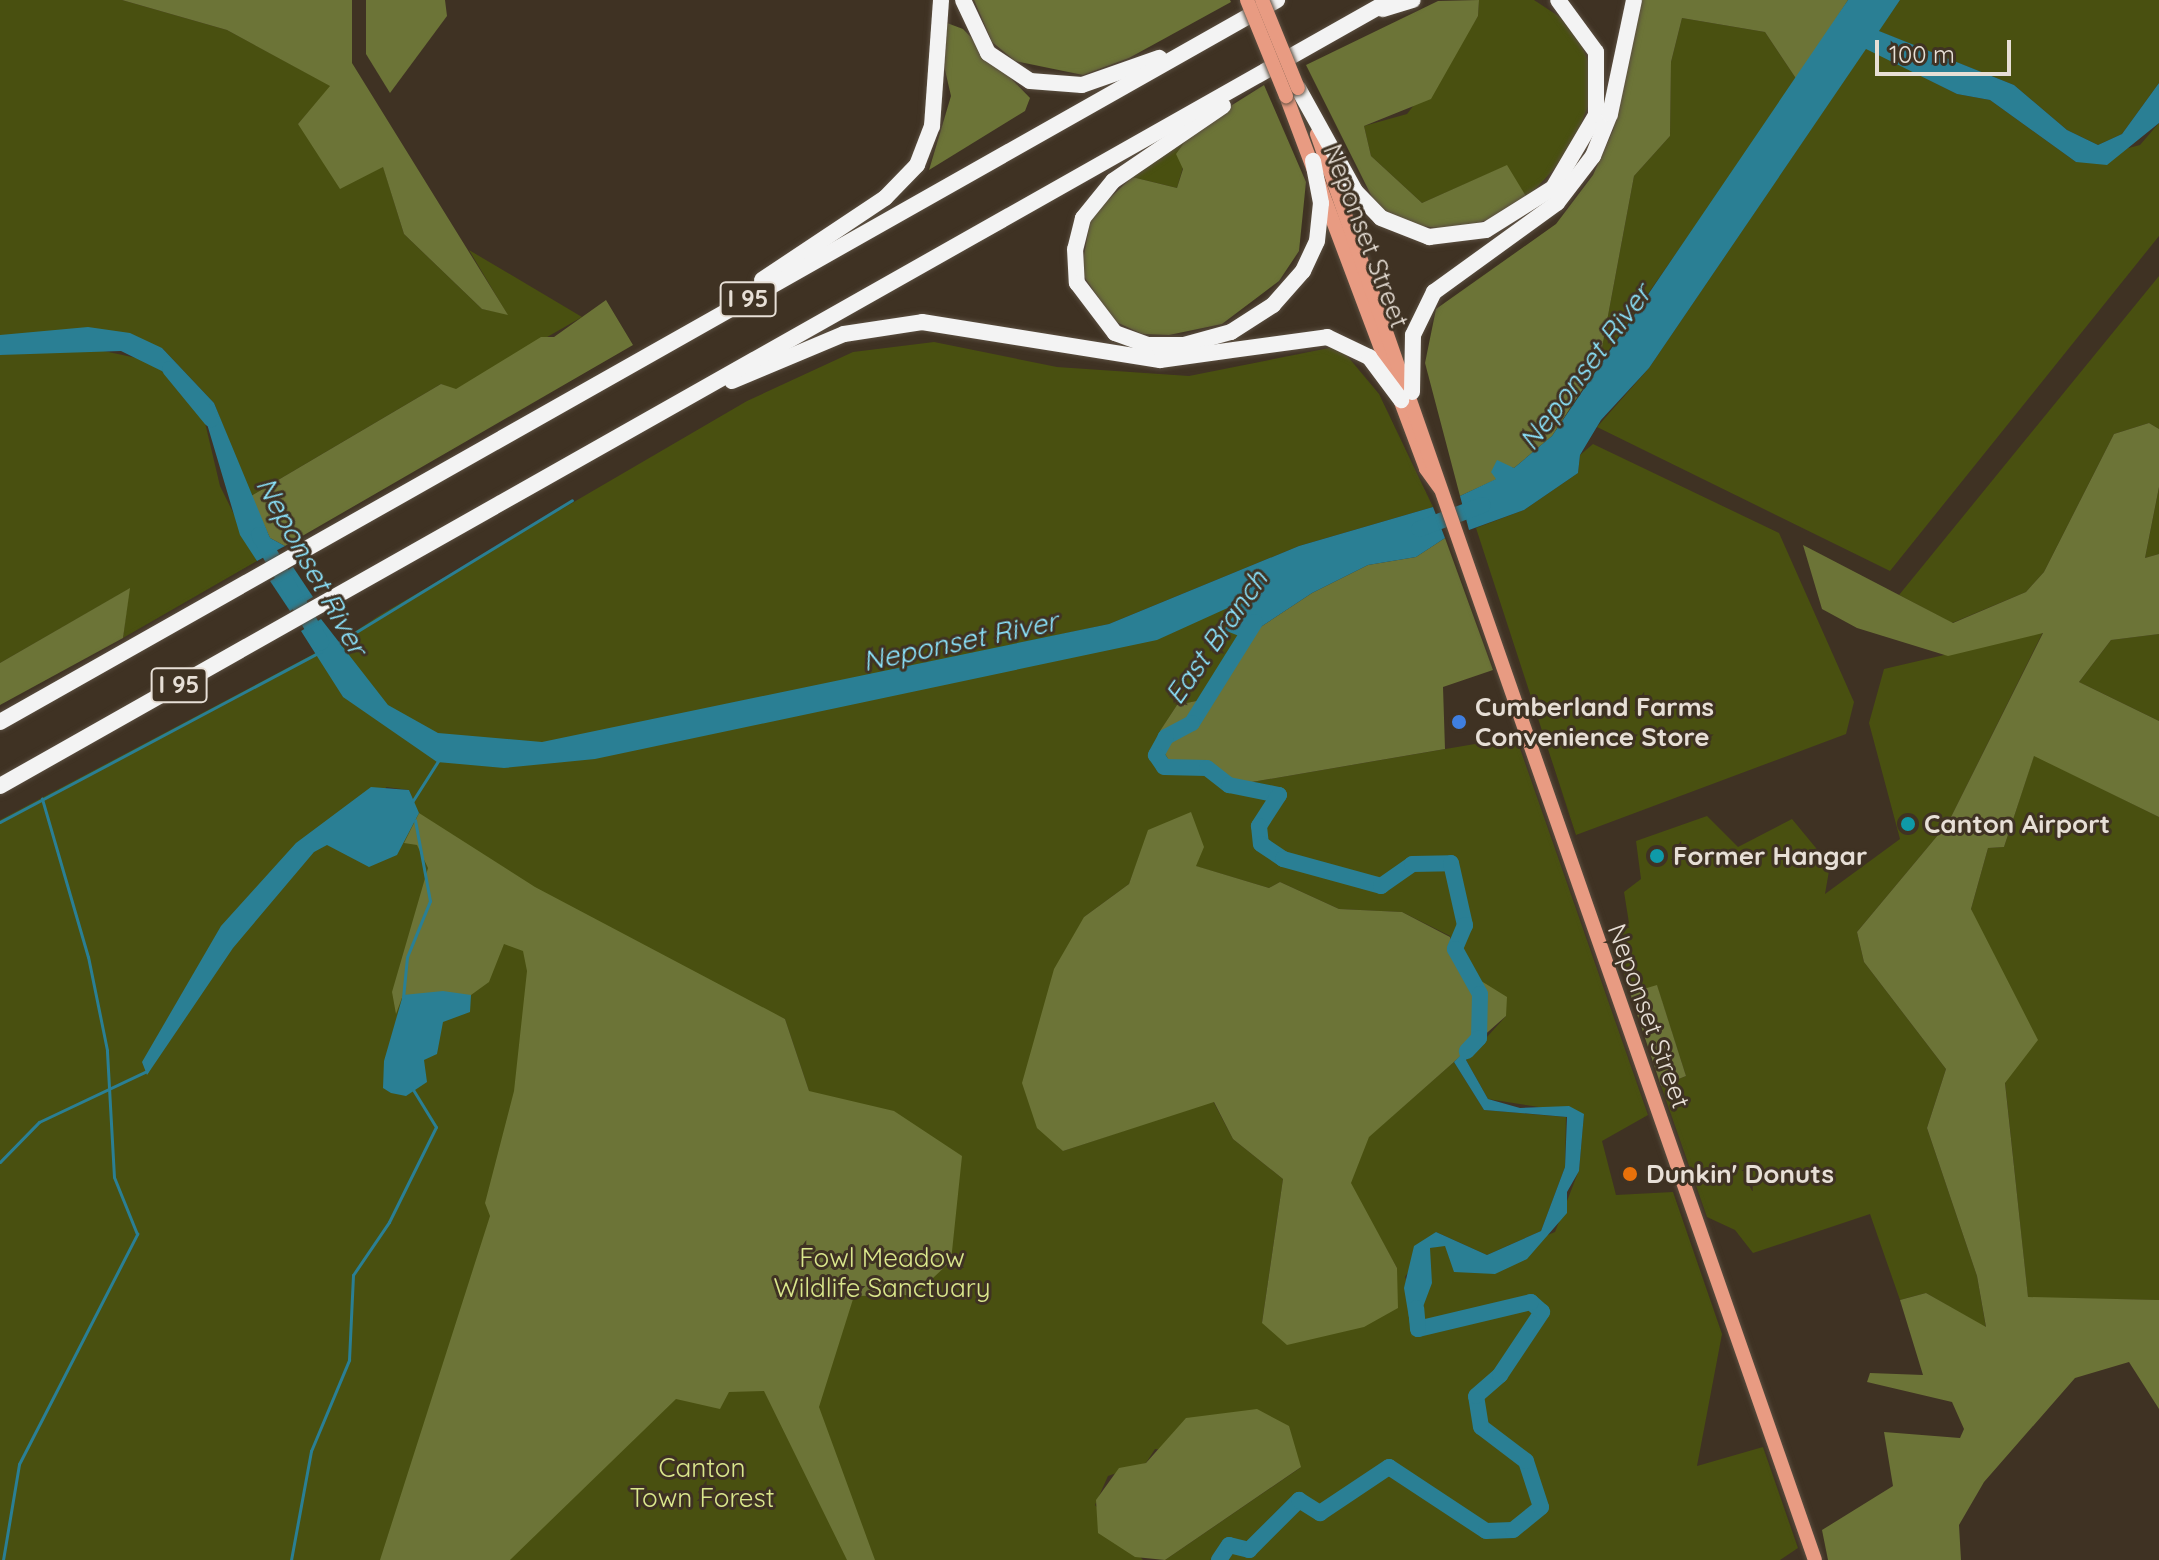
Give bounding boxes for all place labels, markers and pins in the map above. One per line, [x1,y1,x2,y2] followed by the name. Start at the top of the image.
[1475,691,1714,752] place label: Cumberland Farms Convenience Store
[1450,713,1468,731] marker: Cumberland Farms Convenience Store
[1924,808,2110,840] place label: Canton Airport
[1899,815,1917,833] marker: Canton Airport
[1673,840,1867,872] place label: Former Hangar
[1648,847,1666,865] marker: Former Hangar
[1646,1158,1834,1190] place label: Dunkin' Donuts
[1621,1165,1639,1183] marker: Dunkin' Donuts

